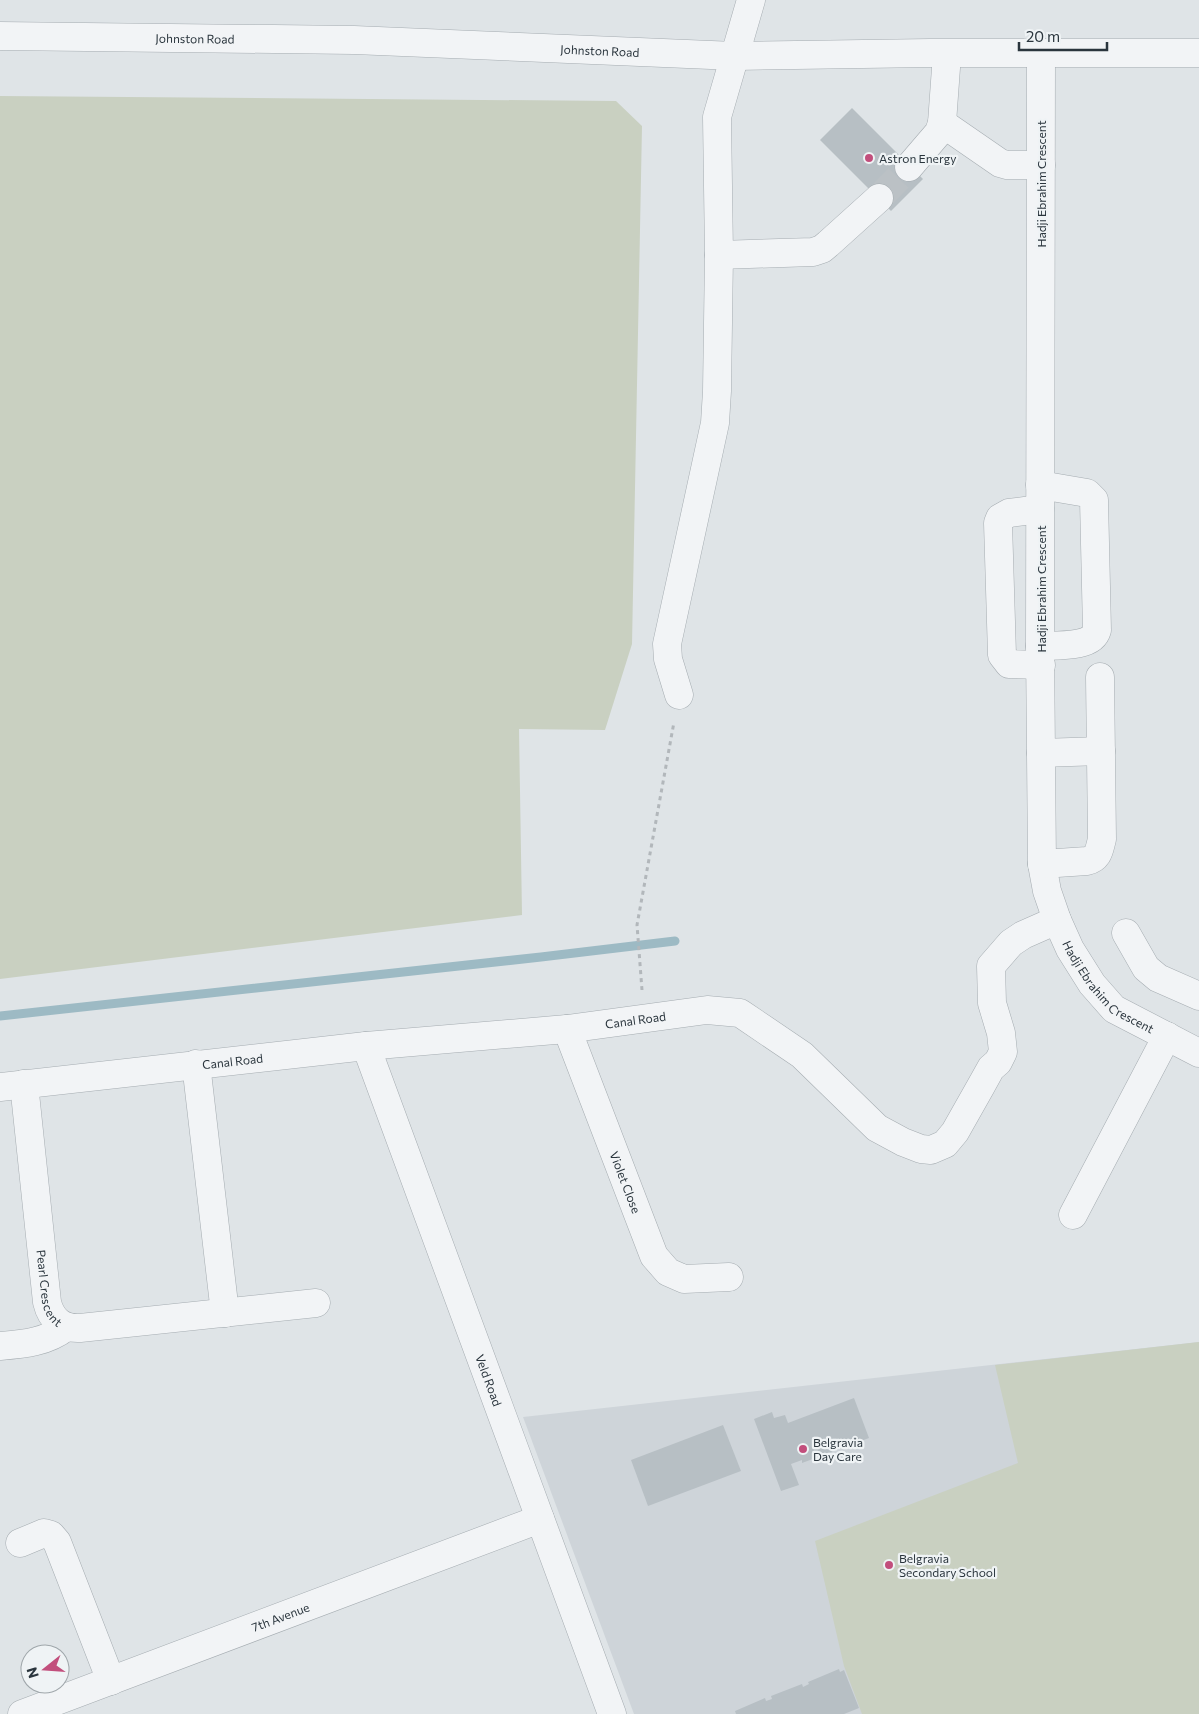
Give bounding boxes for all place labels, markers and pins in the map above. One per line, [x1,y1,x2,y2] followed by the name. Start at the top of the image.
[879,151,956,165] place label: Astron Energy
[863,152,875,164] marker: Astron Energy
[813,1435,863,1463] place label: Belgravia Day Care
[797,1443,809,1455] marker: Belgravia Day Care
[899,1551,996,1579] place label: Belgravia Secondary School
[883,1559,895,1571] marker: Belgravia Secondary School

